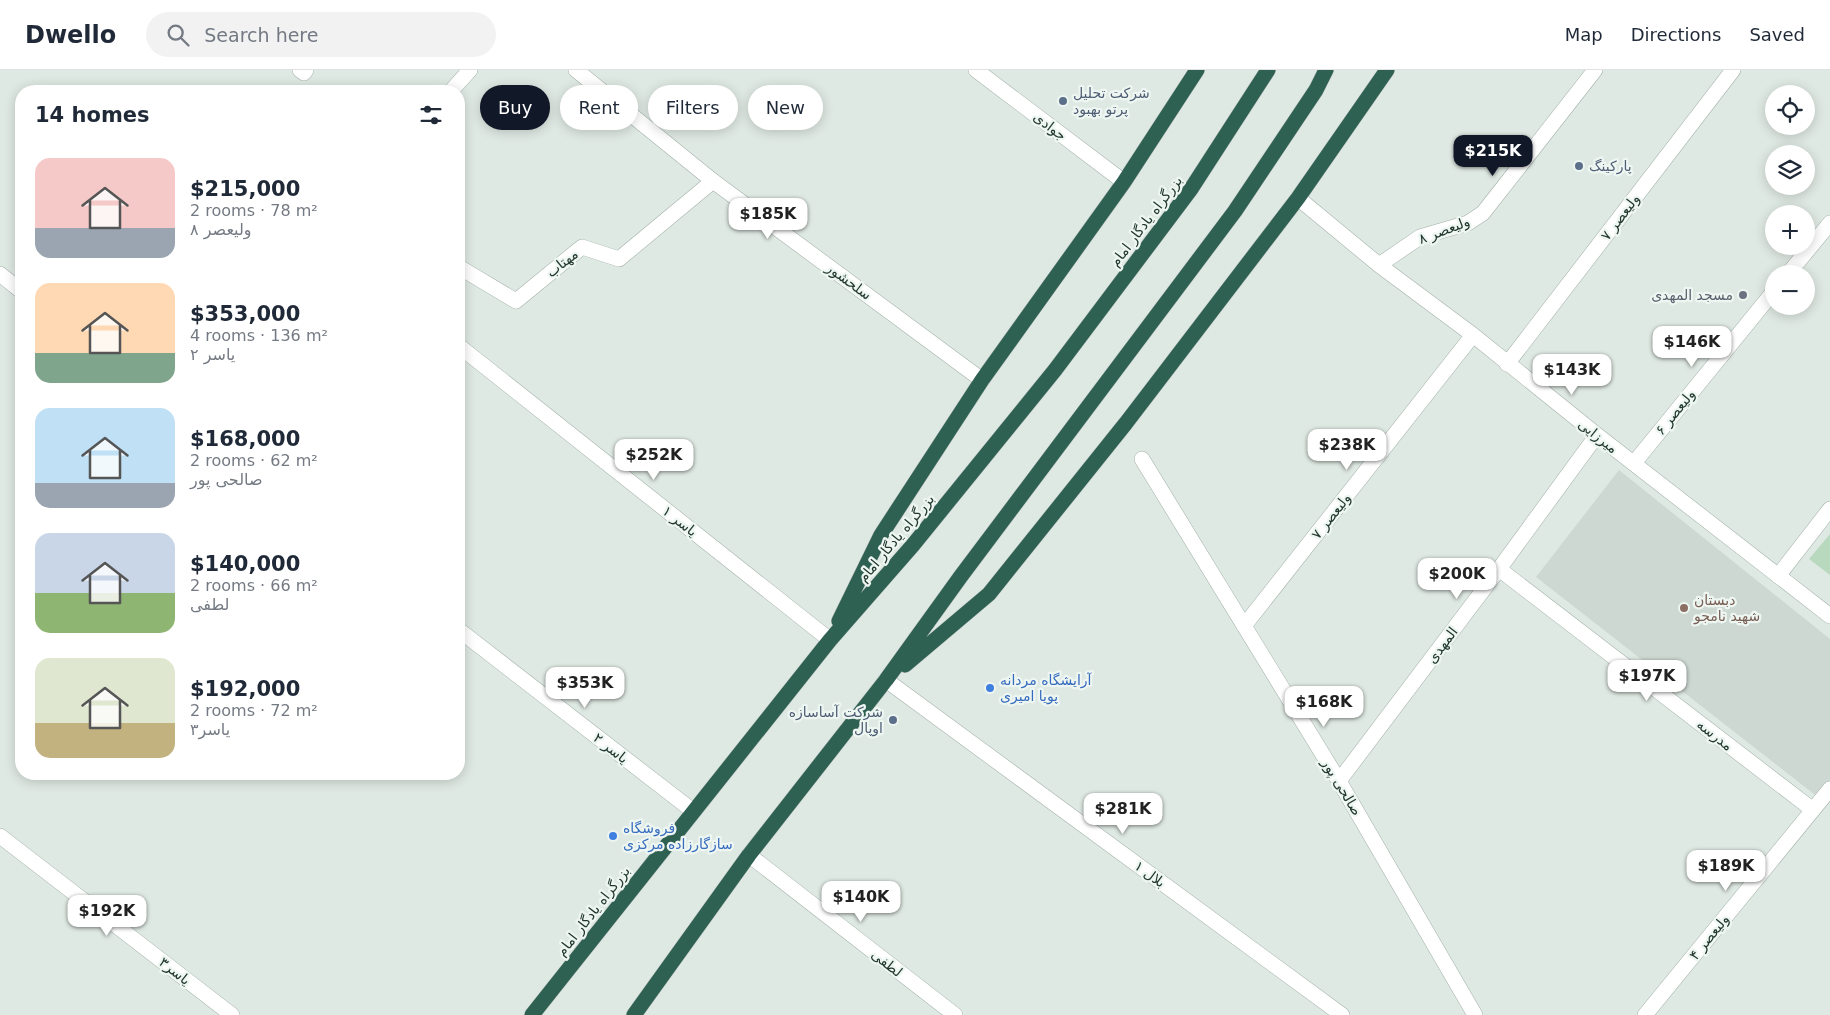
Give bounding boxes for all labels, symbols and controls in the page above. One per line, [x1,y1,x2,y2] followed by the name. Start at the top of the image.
[146,12,496,57] search box
[25,21,116,49] text: Dwello
[164,21,192,49] icon: search
[204,24,318,46] text: Search here
[1565,24,1603,45] text: Map
[1631,24,1721,45] text: Directions
[1749,24,1805,45] text: Saved
[480,85,550,130] chip: Buy
[560,85,638,130] chip: Rent
[648,85,738,130] chip: Filters
[748,85,823,130] chip: New
[1073,85,1150,118] place label: شرکت تحلیل پرتو بهبود
[1765,85,1815,315] map controls
[1765,85,1815,135] button: locate
[1057,95,1069,107] marker: شرکت تحلیل پرتو بهبود
[417,101,445,129] icon: filters
[35,103,150,127] text: 14 homes
[1030,108,1070,144] street label: جوادی
[1458,134,1528,177] pin: $215K
[1465,141,1521,160] text: $215K
[1765,145,1815,195] button: layers
[1589,158,1632,175] place label: پارکینگ
[1573,160,1585,172] marker: پارکینگ
[1107,173,1186,270] street label: بزرگراه یادگار امام
[190,177,300,201] text: $215,000
[75,178,135,238] icon: home
[1597,191,1643,244] street label: ولیعصر ۷
[733,198,803,240] pin: $185K
[190,201,318,220] text: 2 rooms · 78 m²
[740,204,796,223] text: $185K
[1765,205,1815,255] button: +
[1416,213,1472,248] street label: ولیعصر ۸
[190,220,252,239] text: ولیعصر ۸
[543,246,582,281] street label: مهتاب
[822,259,875,304] street label: سلحشور
[1765,265,1815,315] button: −
[1651,287,1733,304] place label: مسجد المهدی
[1737,289,1749,301] marker: مسجد المهدی
[190,302,300,326] text: $353,000
[75,303,135,363] icon: home
[190,326,328,345] text: 4 rooms · 136 m²
[1657,326,1727,368] pin: $146K
[1664,332,1720,351] text: $146K
[190,345,235,364] text: یاسر ۲
[1537,354,1607,396] pin: $143K
[1544,360,1600,379] text: $143K
[1652,386,1699,439] street label: ولیعصر ۶
[1574,416,1621,457] street label: میرزایی
[190,427,300,451] text: $168,000
[75,428,135,488] icon: home
[1312,428,1382,471] pin: $238K
[1319,435,1375,454] text: $238K
[619,438,689,481] pin: $252K
[626,445,682,464] text: $252K
[190,451,318,470] text: 2 rooms · 62 m²
[190,470,263,489] text: صالحی پور
[1308,490,1355,543] street label: ولیعصر ۷
[855,491,938,586] street label: بزرگراه یادگار امام
[659,503,701,540] street label: یاسر ۱
[190,552,300,576] text: $140,000
[75,553,135,613] icon: home
[1422,558,1492,600] pin: $200K
[1429,564,1485,583] text: $200K
[190,576,318,595] text: 2 rooms · 66 m²
[1693,592,1760,625] place label: دبستان شهید نامجو
[190,595,229,614] text: لطفی
[1678,602,1690,614] marker: دبستان شهید نامجو
[1423,624,1462,667] street label: المهدی
[1612,660,1682,702] pin: $197K
[550,666,620,709] pin: $353K
[1619,666,1675,685] text: $197K
[1000,672,1093,705] place label: آرایشگاه مردانه پویا امیری
[557,673,613,692] text: $353K
[190,677,300,701] text: $192,000
[75,678,135,738] icon: home
[984,682,996,694] marker: آرایشگاه مردانه پویا امیری
[1289,686,1359,728] pin: $168K
[1296,692,1352,711] text: $168K
[190,701,318,720] text: 2 rooms · 72 m²
[789,704,883,737] place label: شرکت آساسازه اوپال
[887,714,899,726] marker: شرکت آساسازه اوپال
[1693,716,1736,755] street label: مدرسه
[190,720,230,739] text: یاسر۳
[590,730,632,767] street label: یاسر ۲
[1317,755,1365,819] street label: صالحی پور
[1088,792,1158,835] pin: $281K
[1095,799,1151,818] text: $281K
[623,820,733,853] place label: فروشگاه سازگارزاده مرکزی
[607,830,619,842] marker: فروشگاه سازگارزاده مرکزی
[1691,850,1761,892] pin: $189K
[1698,856,1754,875] text: $189K
[1131,857,1169,891] street label: بلال ۱
[553,863,634,960] street label: بزرگراه یادگار امام
[826,880,896,923] pin: $140K
[833,887,889,906] text: $140K
[72,894,142,937] pin: $192K
[79,901,135,920] text: $192K
[1686,911,1733,964] street label: ولیعصر ۴
[868,946,906,980] street label: لطفی
[156,954,194,989] street label: یاسر۳

